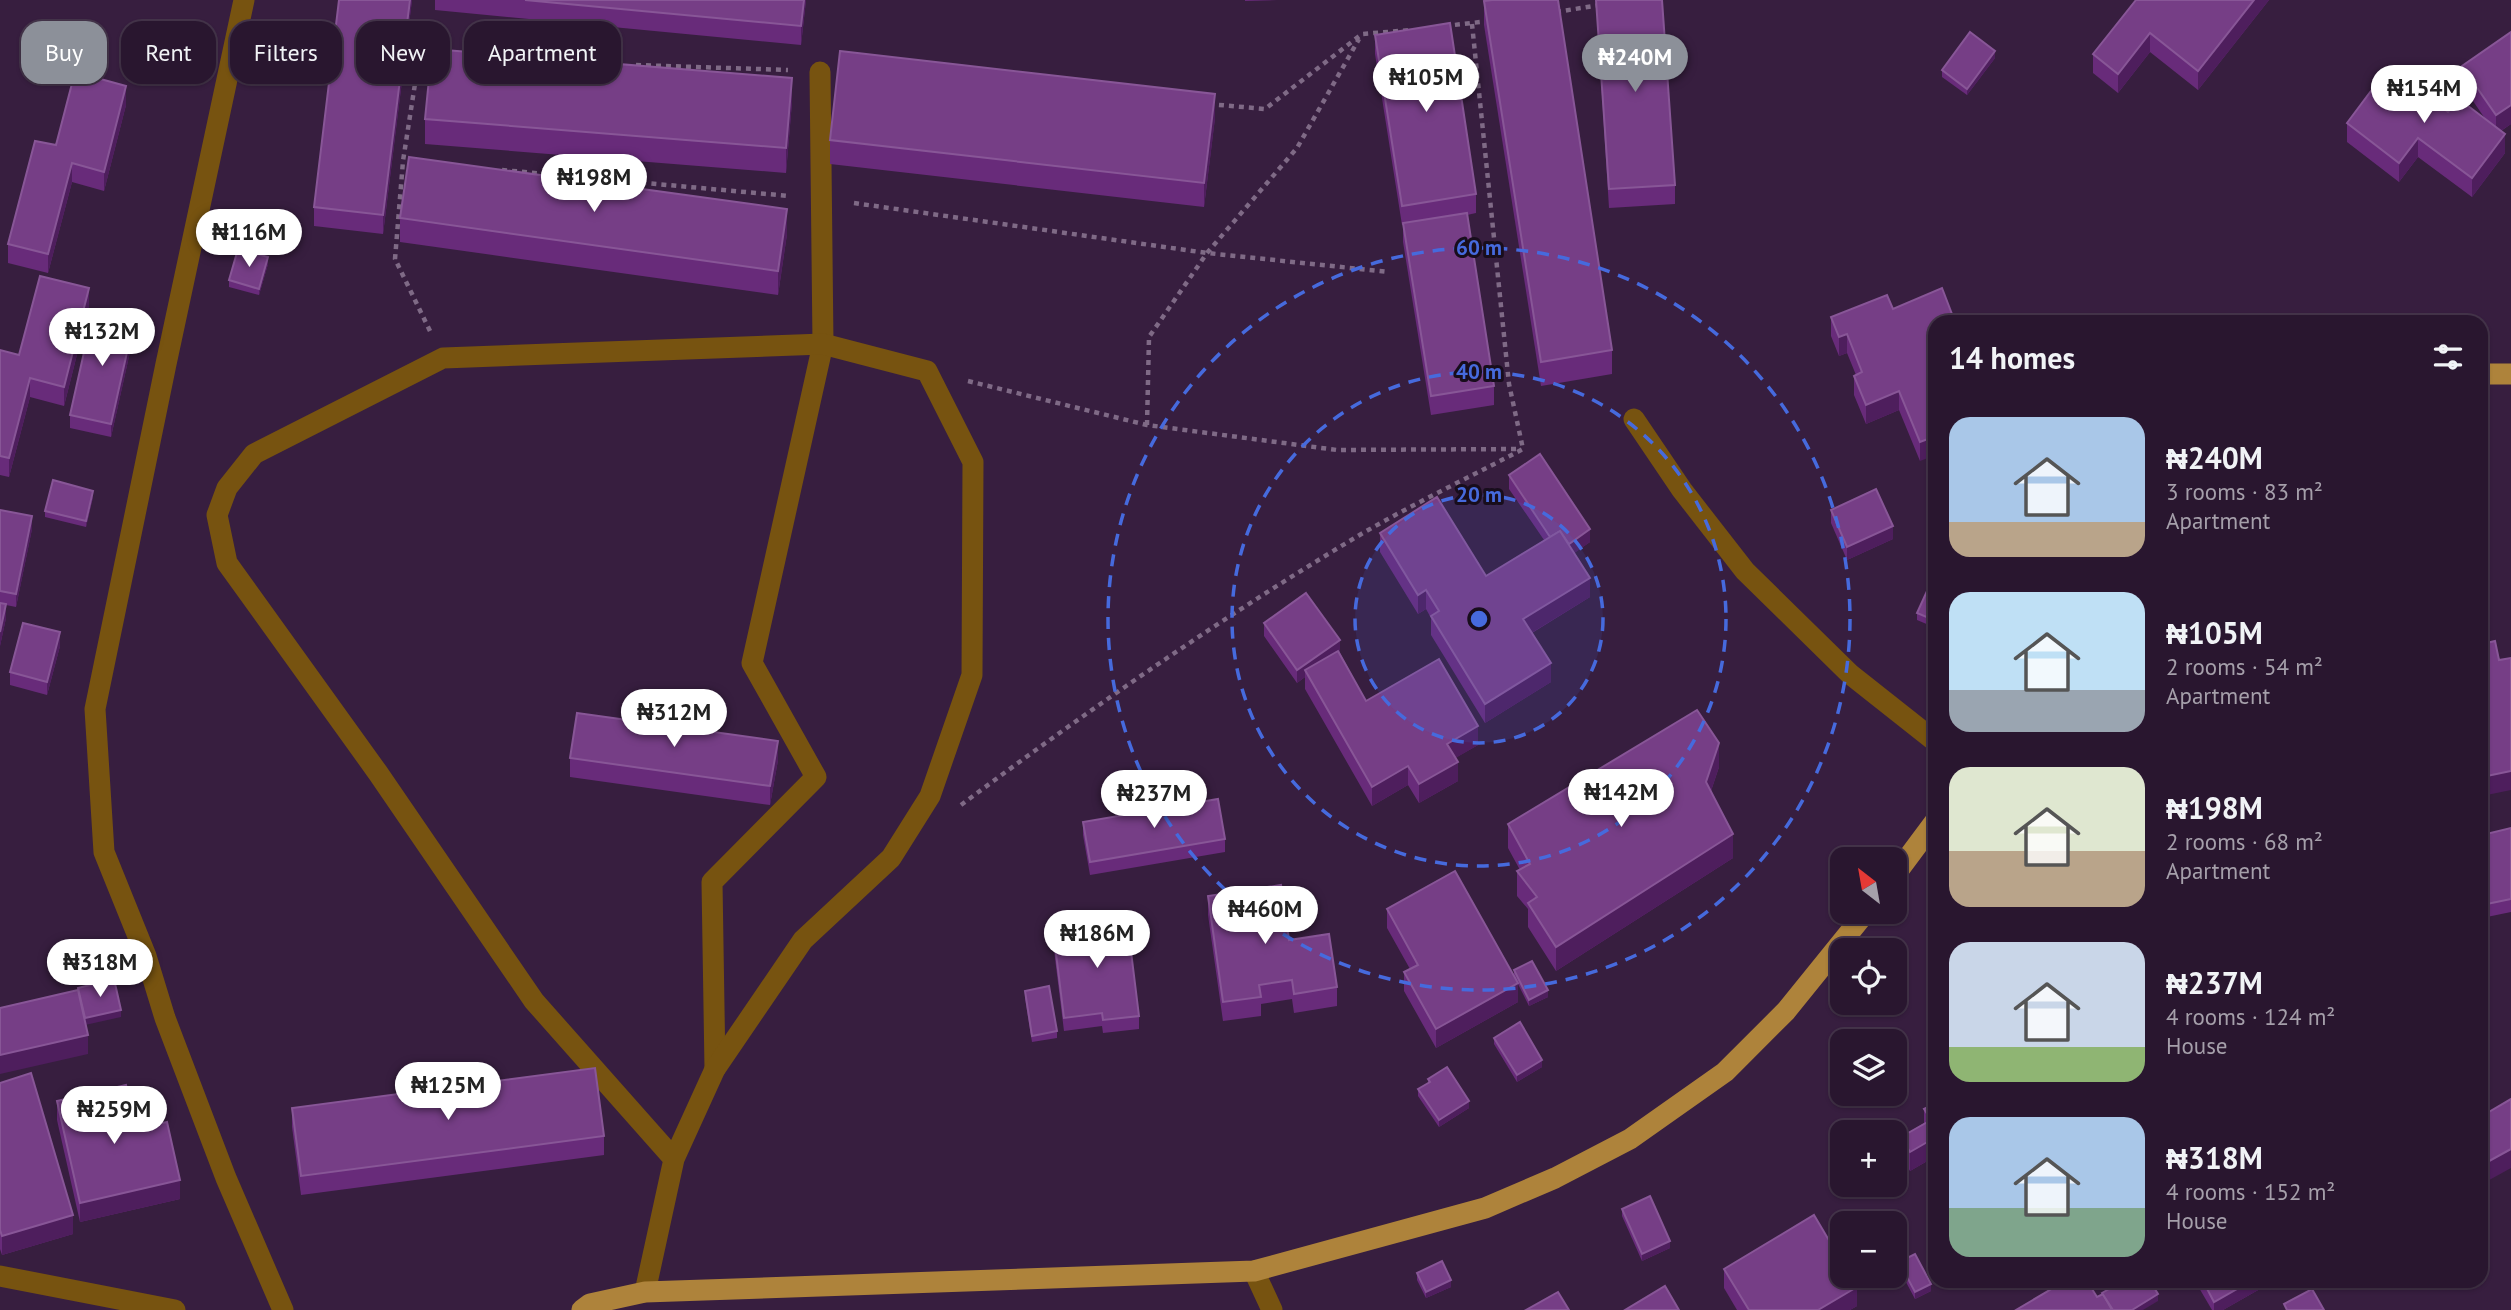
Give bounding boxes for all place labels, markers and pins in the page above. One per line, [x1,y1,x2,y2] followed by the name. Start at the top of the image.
[1586,34,1684,94] pin: ₦240M
[1377,54,1475,114] pin: ₦105M
[2375,66,2473,125] pin: ₦154M
[545,154,643,214] pin: ₦198M
[200,210,298,269] pin: ₦116M
[53,308,151,368] pin: ₦132M
[1467,607,1491,631] centre of rings
[625,690,723,749] pin: ₦312M
[1105,770,1203,830] pin: ₦237M
[1572,770,1670,829] pin: ₦142M
[1216,886,1314,946] pin: ₦460M
[1048,911,1146,970] pin: ₦186M
[51,940,149,999] pin: ₦318M
[399,1062,497,1122] pin: ₦125M
[65,1086,163,1146] pin: ₦259M

